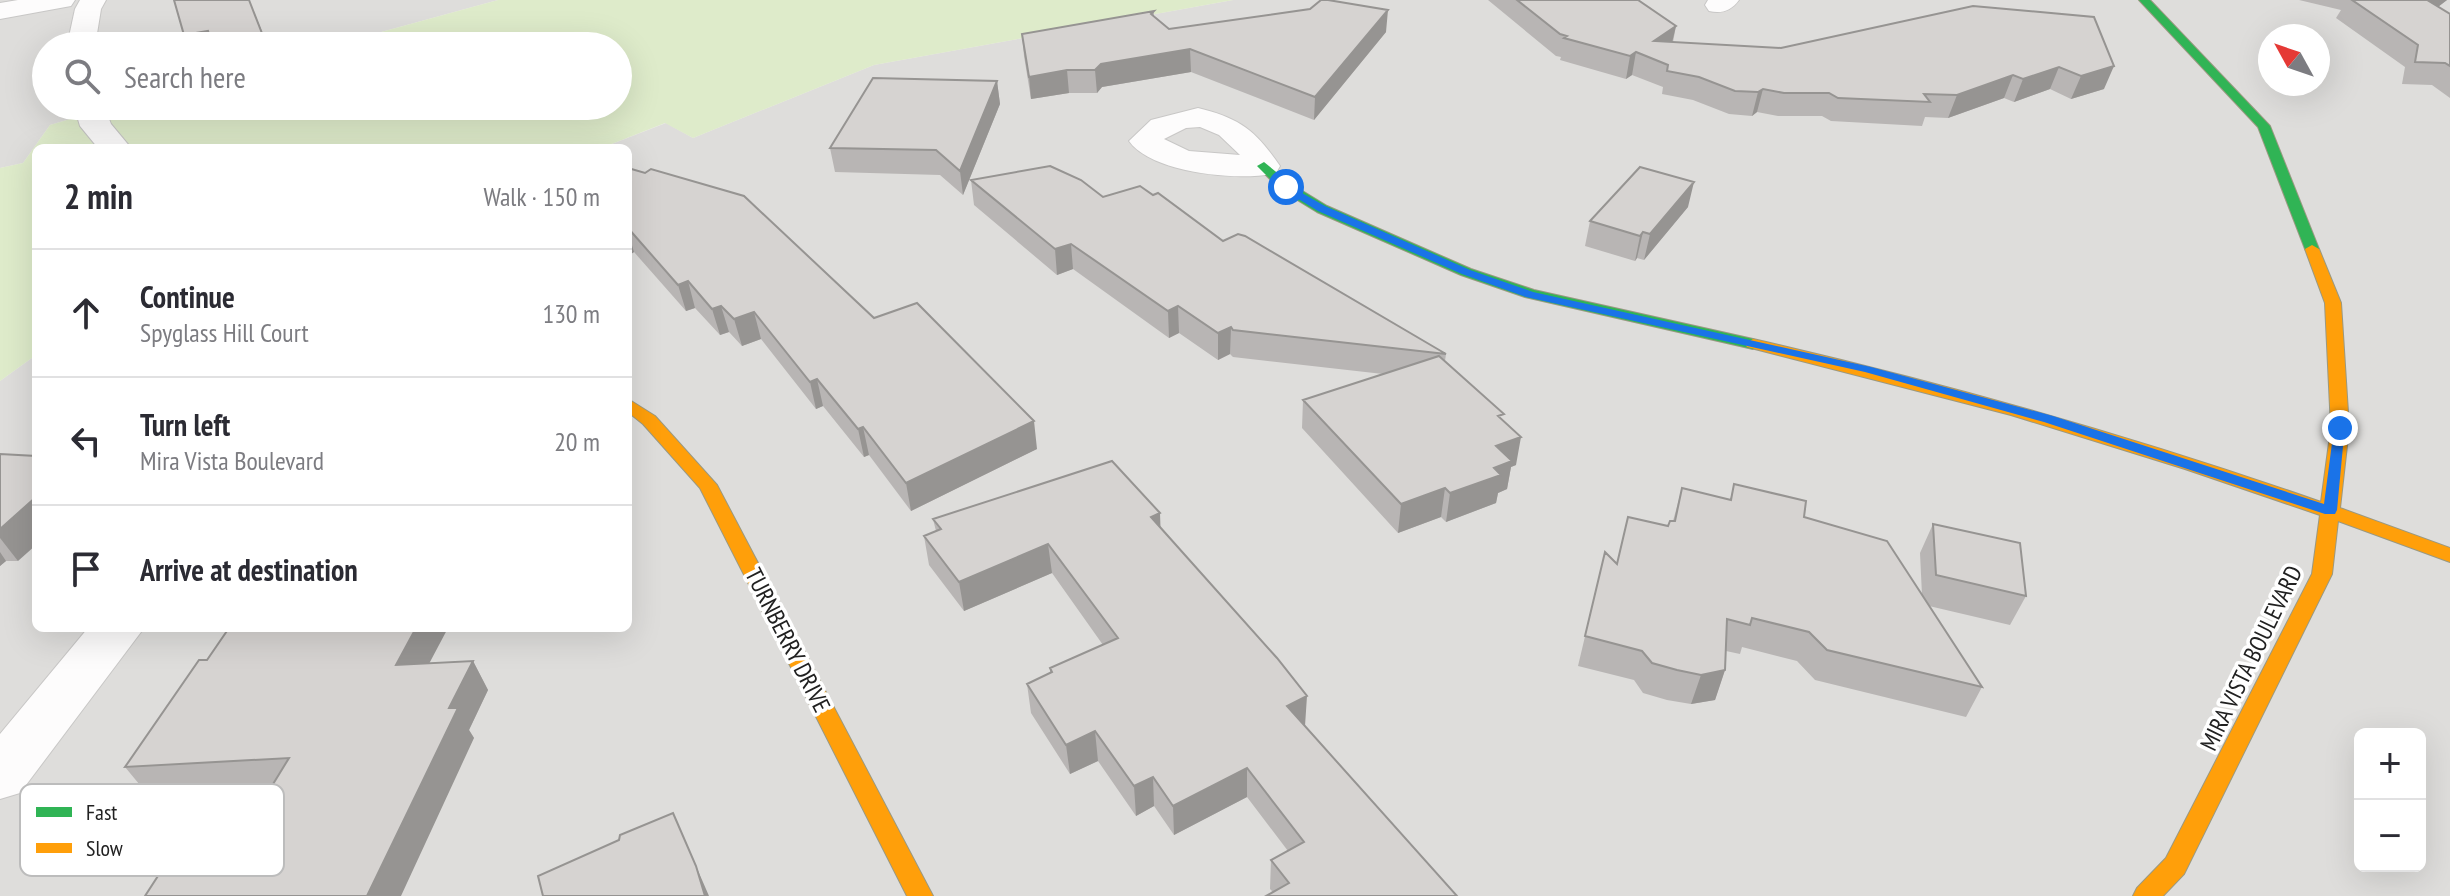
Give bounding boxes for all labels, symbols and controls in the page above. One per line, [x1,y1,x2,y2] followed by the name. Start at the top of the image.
[2258,24,2330,96] north arrow
[32,32,632,120] search box
[60,54,104,98] icon: search
[124,57,246,96] text: Search here
[1268,169,1304,205] route start
[64,174,133,218] text: 2 min
[483,180,600,213] text: Walk · 150 m
[140,277,235,316] text: Continue
[64,291,108,335] icon: ahead
[542,297,600,330] text: 130 m
[140,316,309,349] text: Spyglass Hill Court
[140,405,230,444] text: Turn left
[2322,410,2358,446] route end
[64,419,108,463] icon: left
[554,425,600,458] text: 20 m
[140,444,324,477] text: Mira Vista Boulevard
[64,547,108,591] icon: arrive
[140,550,358,589] text: Arrive at destination
[2193,560,2309,756] street label: MIRA VISTA BOULEVARD
[738,563,838,717] street label: TURNBERRY DRIVE
[2354,728,2426,872] map controls
[2354,728,2426,800] button: +
[20,784,284,876] legend
[86,798,117,826] text: Fast
[2354,800,2426,872] button: −
[86,834,123,862] text: Slow

